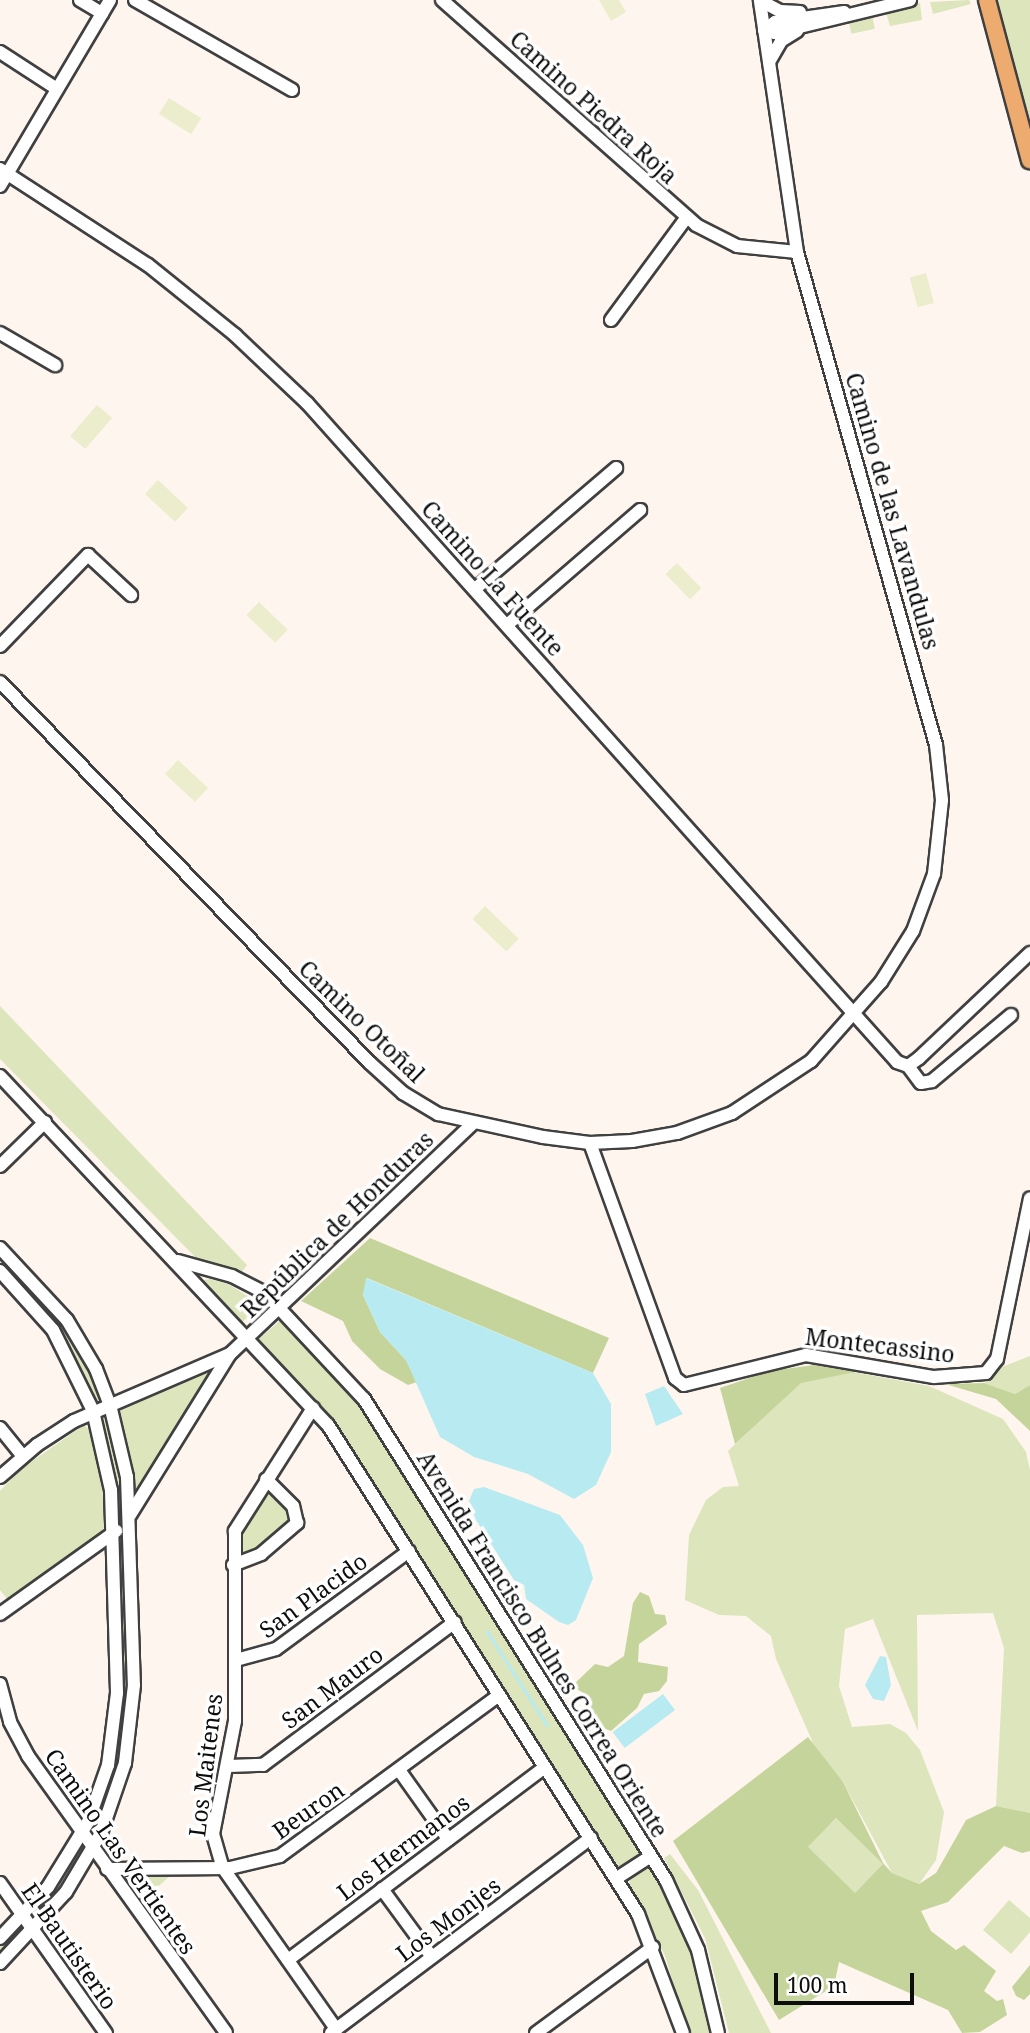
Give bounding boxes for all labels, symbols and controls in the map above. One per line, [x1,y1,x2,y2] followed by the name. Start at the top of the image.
[505,25,683,189] street label: Camino Piedra Roja
[840,369,946,653] street label: Camino de las Lavandulas
[416,495,570,661] street label: Camino La Fuente
[294,954,430,1088] street label: Camino Otoñal
[235,1125,439,1323] street label: República de Honduras
[804,1322,956,1368] street label: Montecassino
[412,1446,674,1842] street label: Avenida Francisco Bulnes Correa Oriente
[254,1547,372,1643] street label: San Placido
[276,1640,388,1734] street label: San Mauro
[183,1692,227,1838] street label: Los Maitenes
[40,1743,202,1959] street label: Camino Las Vertientes
[267,1775,349,1845] street label: Beuron
[331,1788,475,1906] street label: Los Hermanos
[390,1871,506,1967] street label: Los Monjes
[16,1878,124,2014] street label: El Bautisterio
[778,1960,918,2004] scale bar
[787,1971,848,1999] text: 100 m

